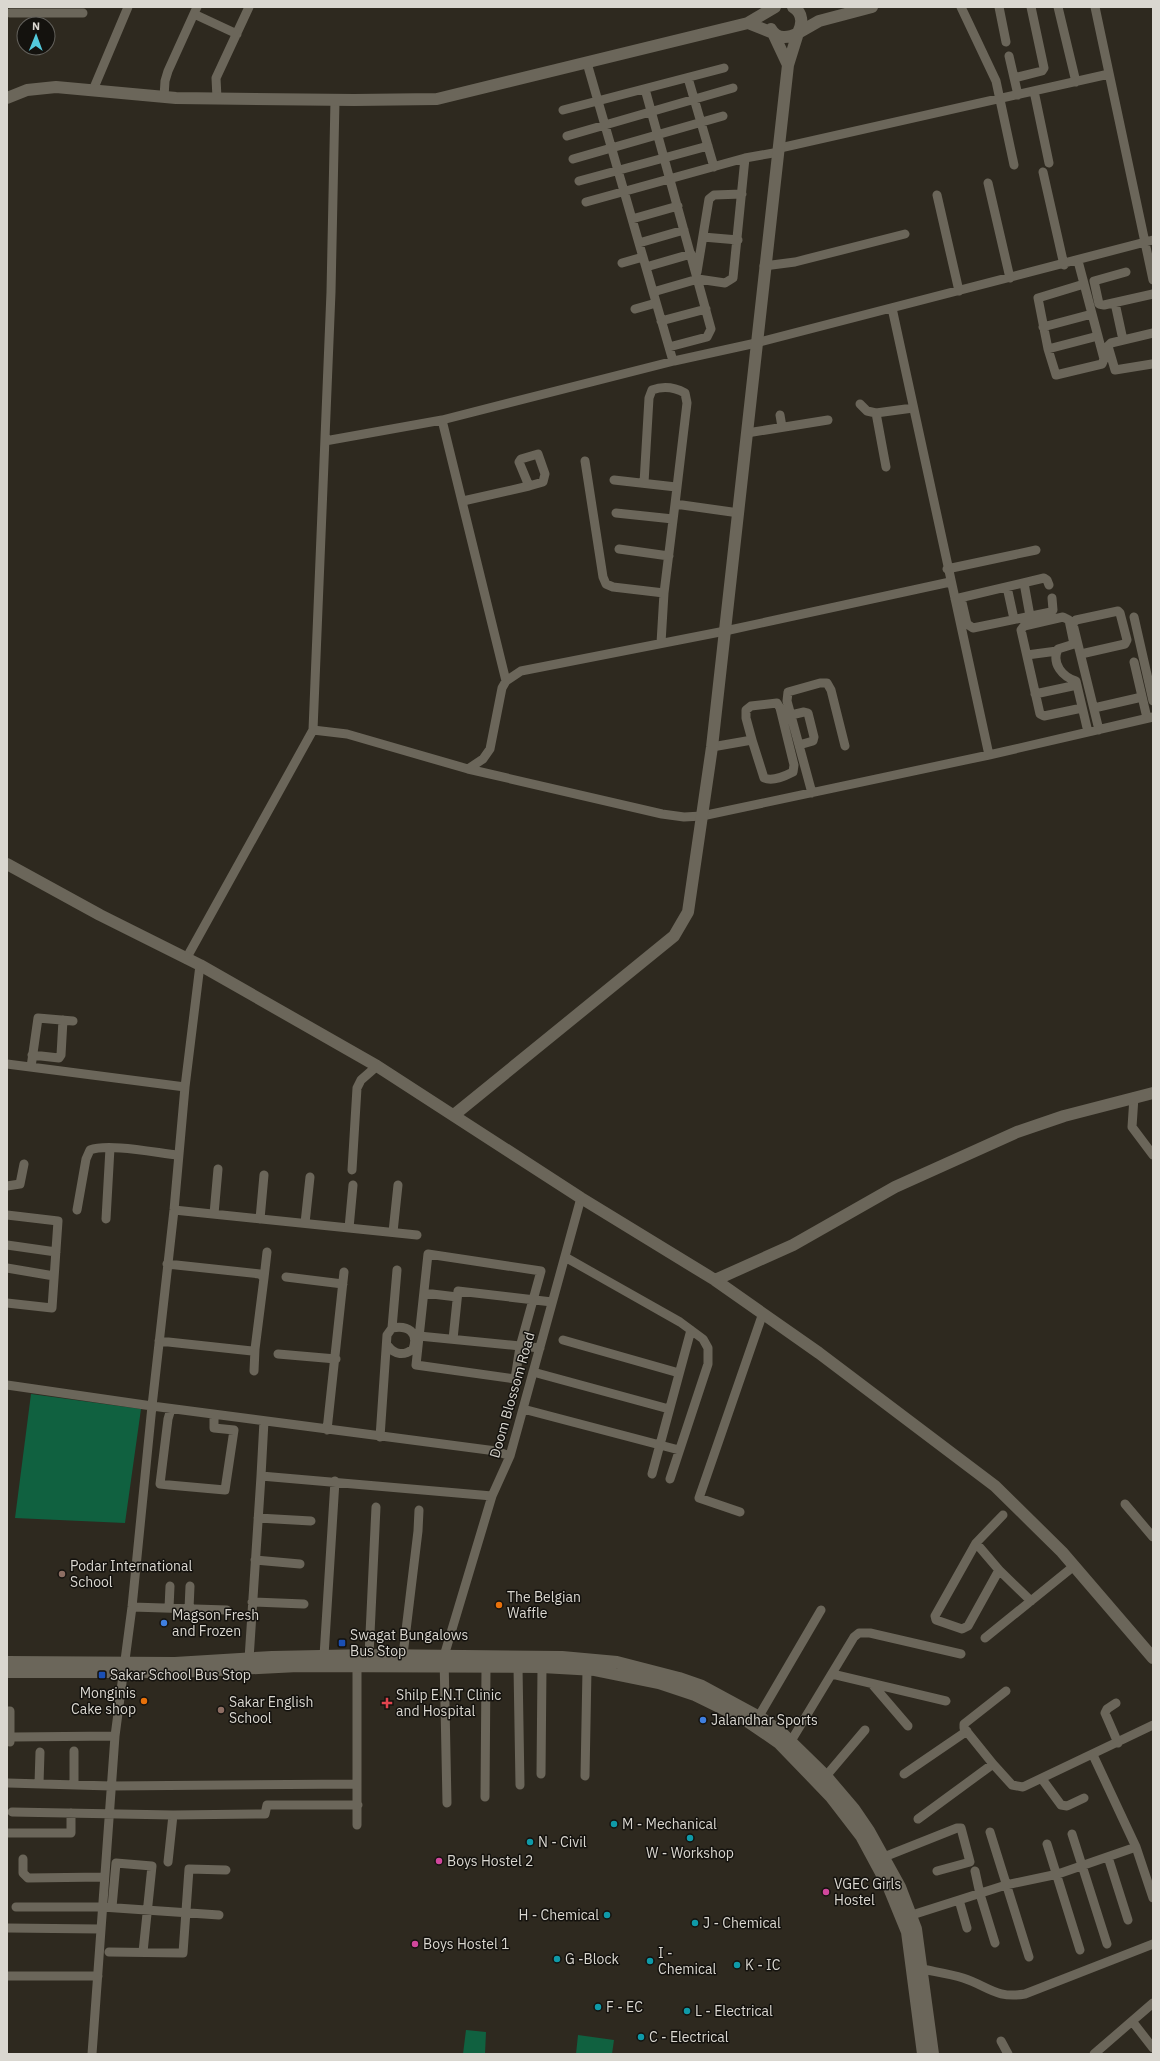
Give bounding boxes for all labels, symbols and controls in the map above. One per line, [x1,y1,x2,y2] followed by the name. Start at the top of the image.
[16,16,56,56] north arrow
[32,19,40,33] text: N
[485,1330,539,1460] street label: Doom Blossom Road
[70,1557,192,1591] place label: Podar International School
[57,1569,67,1579] marker: Podar International School
[507,1588,581,1622] place label: The Belgian Waffle
[494,1600,504,1610] marker: The Belgian Waffle
[172,1606,259,1640] place label: Magson Fresh and Frozen
[159,1618,169,1628] marker: Magson Fresh and Frozen
[350,1626,468,1660] place label: Swagat Bungalows Bus Stop
[337,1638,347,1648] marker: Swagat Bungalows Bus Stop
[110,1666,251,1684] place label: Sakar School Bus Stop
[97,1670,107,1680] marker: Sakar School Bus Stop
[71,1684,136,1718] place label: Monginis Cake shop
[396,1686,501,1720] place label: Shilp E.N.T Clinic and Hospital
[229,1693,313,1727] place label: Sakar English School
[139,1696,149,1706] marker: Monginis Cake shop
[381,1697,393,1709] marker: Shilp E.N.T Clinic and Hospital
[216,1705,226,1715] marker: Sakar English School
[711,1711,818,1729] place label: Jalandhar Sports
[698,1715,708,1725] marker: Jalandhar Sports
[622,1815,717,1833] place label: M - Mechanical
[609,1819,619,1829] marker: M - Mechanical
[538,1833,587,1851] place label: N - Civil
[685,1833,695,1843] marker: W - Workshop
[525,1837,535,1847] marker: N - Civil
[646,1844,734,1862] place label: W - Workshop
[447,1852,533,1870] place label: Boys Hostel 2
[434,1856,444,1866] marker: Boys Hostel 2
[834,1875,901,1909] place label: VGEC Girls Hostel
[821,1887,831,1897] marker: VGEC Girls Hostel
[519,1906,599,1924] place label: H - Chemical
[602,1910,612,1920] marker: H - Chemical
[703,1914,781,1932] place label: J - Chemical
[690,1918,700,1928] marker: J - Chemical
[423,1935,509,1953] place label: Boys Hostel 1
[410,1939,420,1949] marker: Boys Hostel 1
[658,1944,717,1978] place label: I - Chemical
[565,1950,619,1968] place label: G -Block
[552,1954,562,1964] marker: G -Block
[645,1956,655,1966] marker: I - Chemical
[745,1956,781,1974] place label: K - IC
[732,1960,742,1970] marker: K - IC
[606,1998,643,2016] place label: F - EC
[593,2002,603,2012] marker: F - EC
[695,2002,773,2020] place label: L - Electrical
[682,2006,692,2016] marker: L - Electrical
[649,2028,729,2046] place label: C - Electrical
[636,2032,646,2042] marker: C - Electrical

